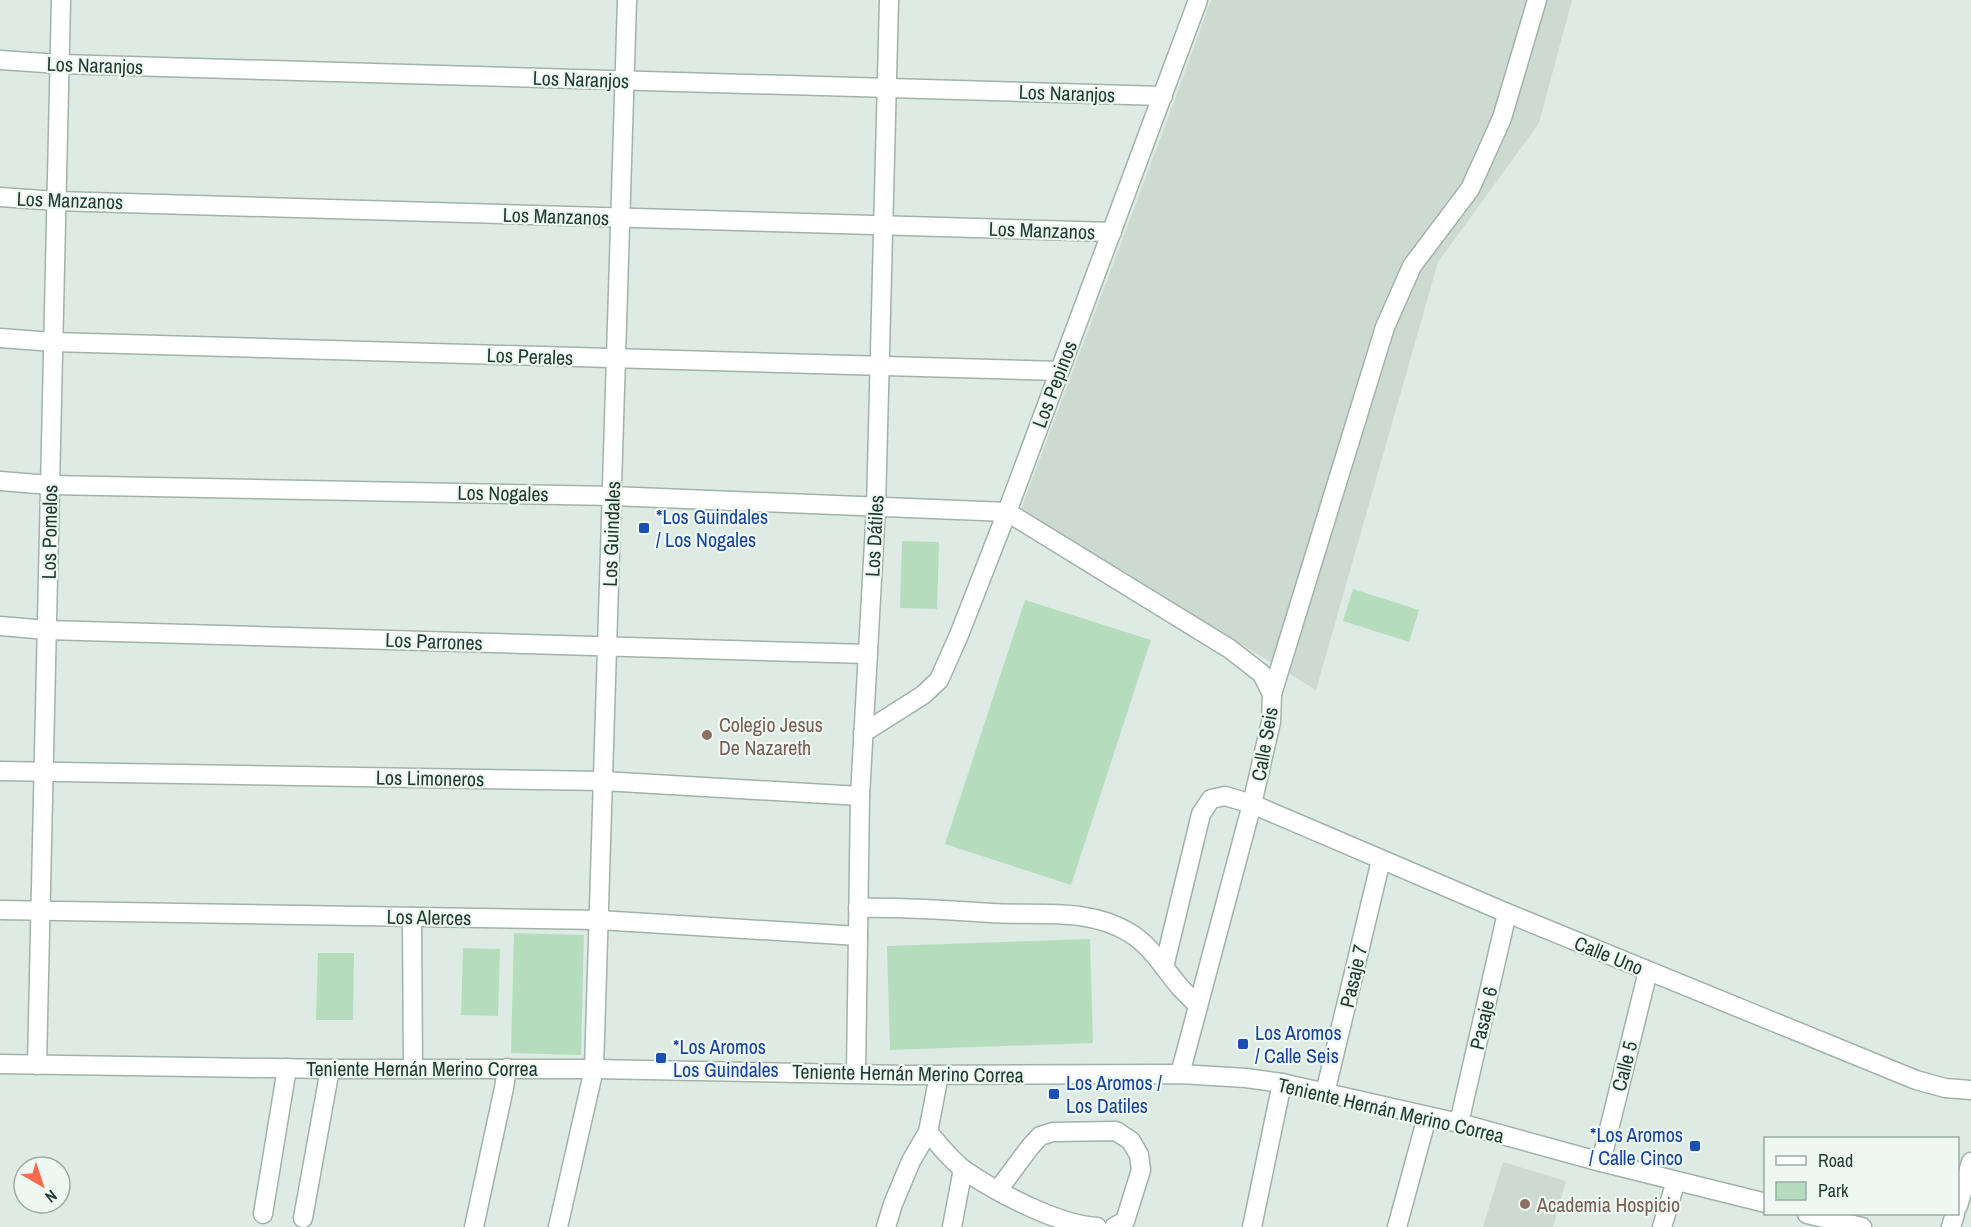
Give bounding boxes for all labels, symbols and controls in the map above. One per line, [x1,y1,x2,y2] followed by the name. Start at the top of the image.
[46,50,144,80] street label: Los Naranjos
[532,64,630,94] street label: Los Naranjos
[1018,78,1116,108] street label: Los Naranjos
[16,185,124,215] street label: Los Manzanos
[502,201,610,231] street label: Los Manzanos
[988,215,1096,245] street label: Los Manzanos
[1025,337,1083,431] street label: Los Pepinos
[486,341,574,371] street label: Los Perales
[457,479,549,507] street label: Los Nogales
[596,481,626,587] street label: Los Guindales
[35,484,63,580] street label: Los Pomelos
[858,494,890,578] street label: Los Dátiles
[656,503,768,553] place label: *Los Guindales / Los Nogales
[637,521,651,535] marker: *Los Guindales / Los Nogales
[385,626,483,656] street label: Los Parrones
[1244,705,1284,783] street label: Calle Seis
[719,711,823,761] place label: Colegio Jesus De Nazareth
[700,728,714,742] marker: Colegio Jesus De Nazareth
[376,764,484,792] street label: Los Limoneros
[386,903,472,931] street label: Los Alerces
[1571,929,1647,981] street label: Calle Uno
[1333,942,1373,1010] street label: Pasaje 7
[1463,984,1503,1052] street label: Pasaje 6
[1255,1019,1342,1069] place label: Los Aromos / Calle Seis
[673,1033,779,1083] place label: *Los Aromos Los Guindales
[1236,1037,1250,1051] marker: Los Aromos / Calle Seis
[1605,1038,1643,1094] street label: Calle 5
[654,1051,668,1065] marker: *Los Aromos Los Guindales
[306,1055,538,1082] street label: Teniente Hernán Merino Correa
[792,1057,1024,1089] street label: Teniente Hernán Merino Correa
[1066,1069,1162,1119] place label: Los Aromos / Los Datiles
[1275,1071,1507,1149] street label: Teniente Hernán Merino Correa
[1047,1087,1061,1101] marker: Los Aromos / Los Datiles
[1589,1121,1683,1171] place label: *Los Aromos / Calle Cinco
[1764,1137,1959,1215] legend
[1688,1139,1702,1153] marker: *Los Aromos / Calle Cinco
[1818,1148,1853,1173] text: Road
[12,1155,72,1215] north arrow
[1818,1178,1849,1203] text: Park
[41,1185,62,1208] text: N
[1536,1191,1680,1218] place label: Academia Hospicio
[1518,1197,1532,1211] marker: Academia Hospicio

